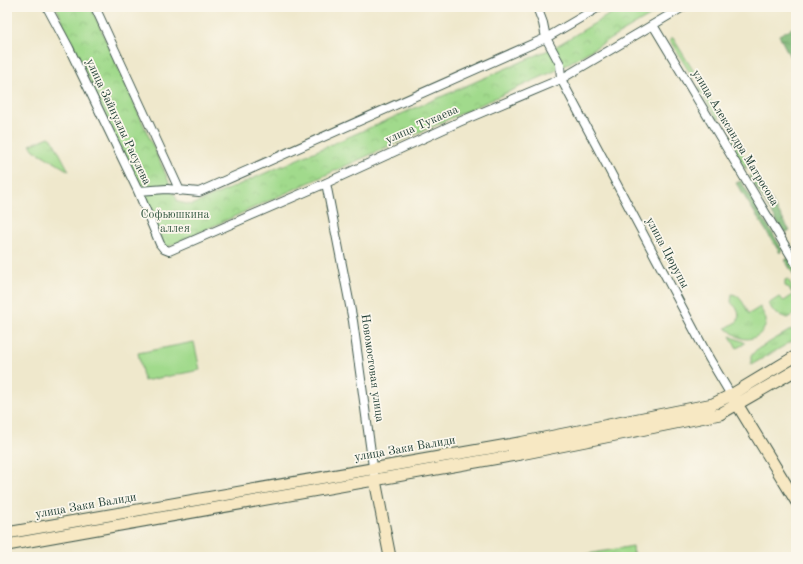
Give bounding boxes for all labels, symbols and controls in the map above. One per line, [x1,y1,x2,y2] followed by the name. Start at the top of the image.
[83,57,153,187] street label: улица Зайнуллы Расулева
[690,68,781,208] street label: улица Александра Матросова
[384,104,460,146] street label: улица Тукаева
[140,209,210,235] park label: Софьюшкина аллея
[643,216,691,290] street label: улица Цюрупы
[358,313,386,423] street label: Новомостовая улица
[354,434,456,464] street label: улица Заки Валиди
[35,491,137,521] street label: улица Заки Валиди

